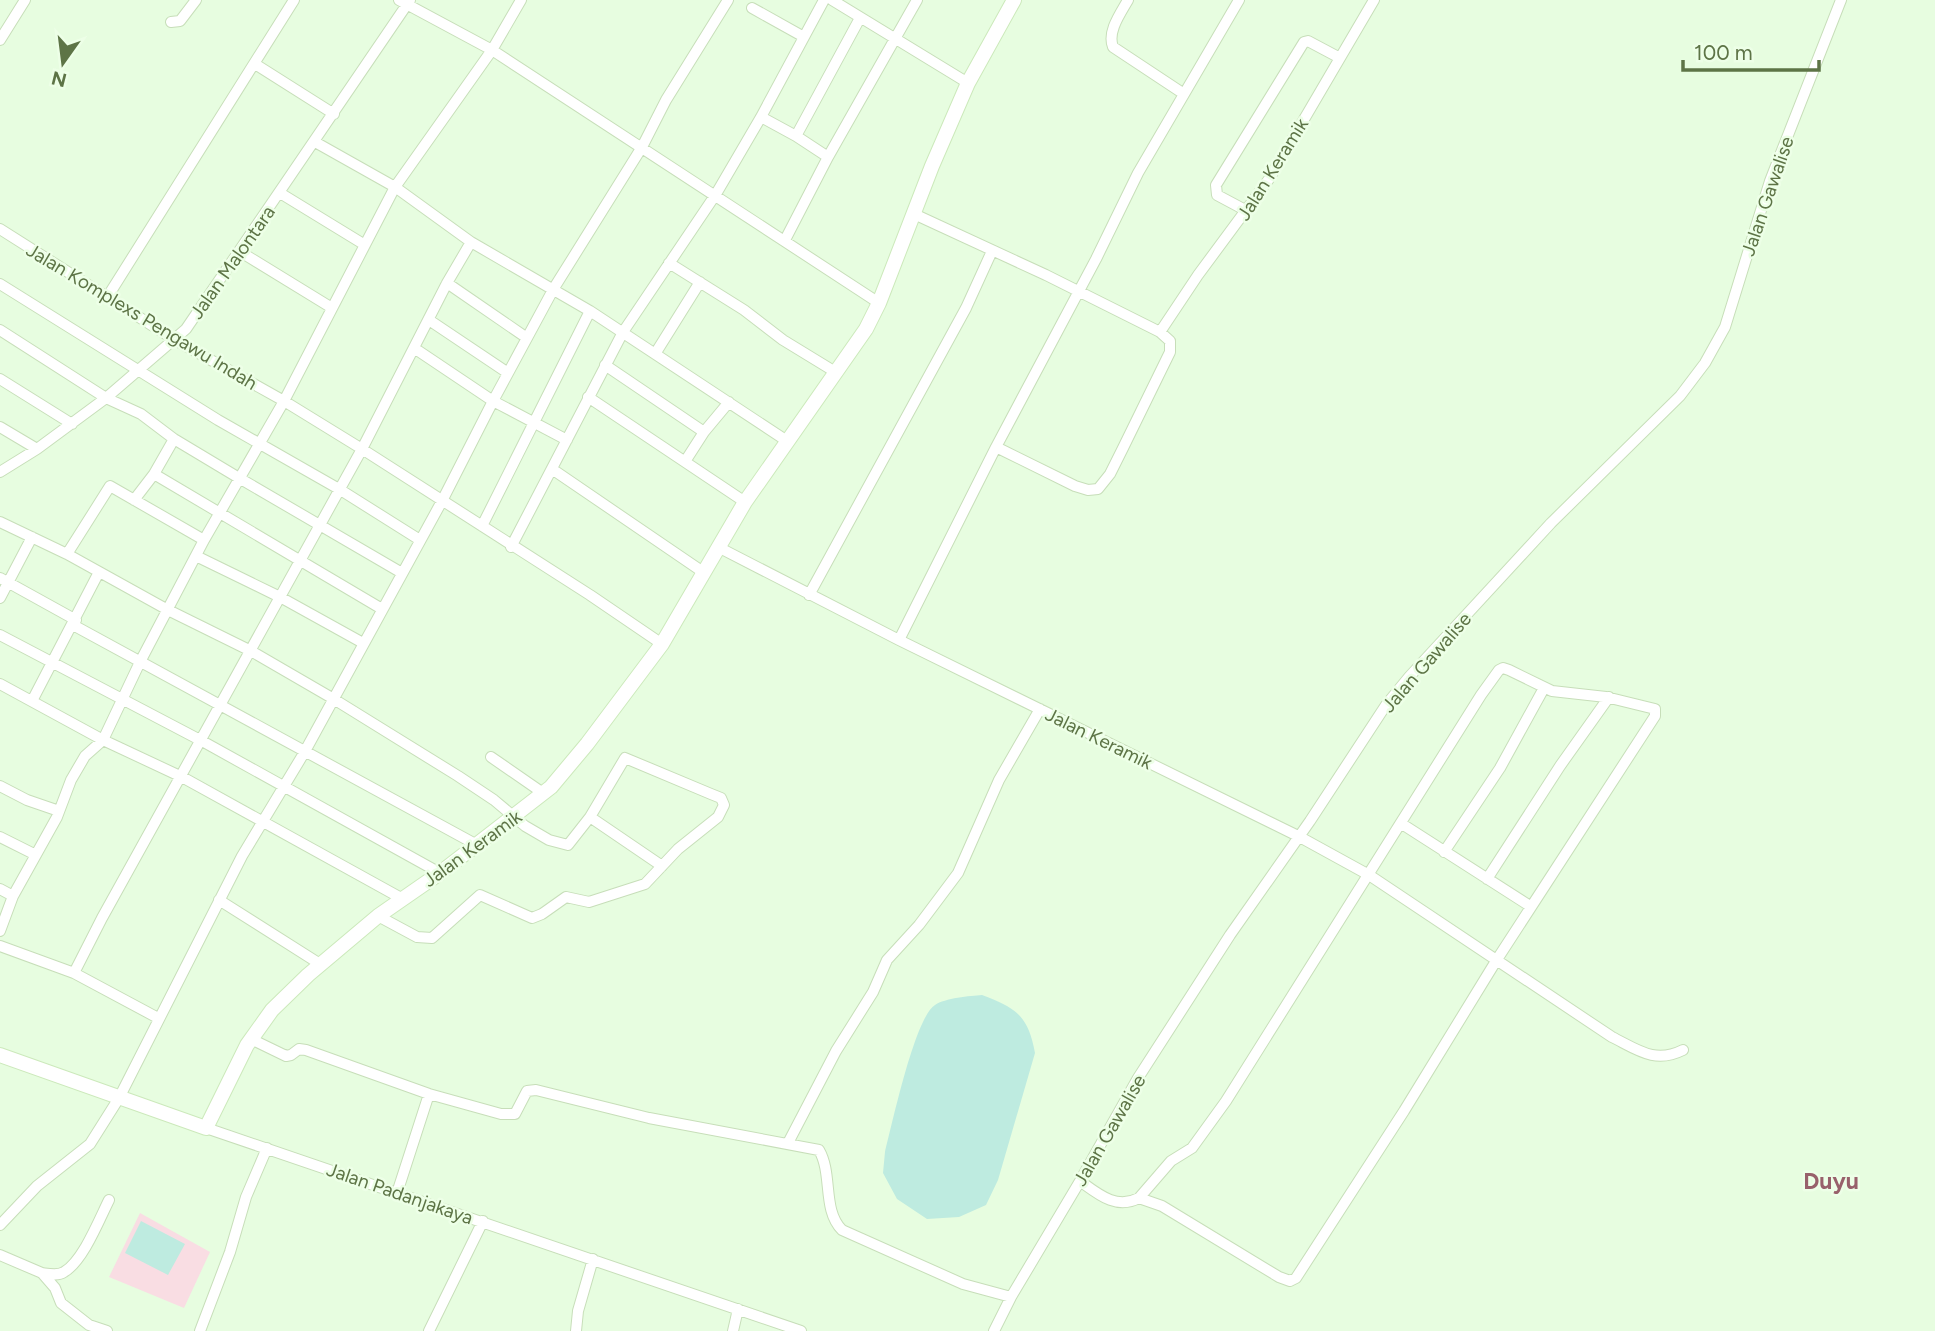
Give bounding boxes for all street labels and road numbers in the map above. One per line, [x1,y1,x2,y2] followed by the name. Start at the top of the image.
[1232,113,1313,225] street label: Jalan Keramik
[1736,133,1799,259] street label: Jalan Gawalise
[185,201,280,323] street label: Jalan Malontara
[22,238,261,395] street label: Jalan Komplexs Pengawu Indah
[1377,608,1476,717] street label: Jalan Gawalise
[1041,703,1157,775] street label: Jalan Keramik
[418,804,527,892] street label: Jalan Keramik
[1068,1070,1151,1190] street label: Jalan Gawalise
[324,1158,476,1229] street label: Jalan Padanjakaya

